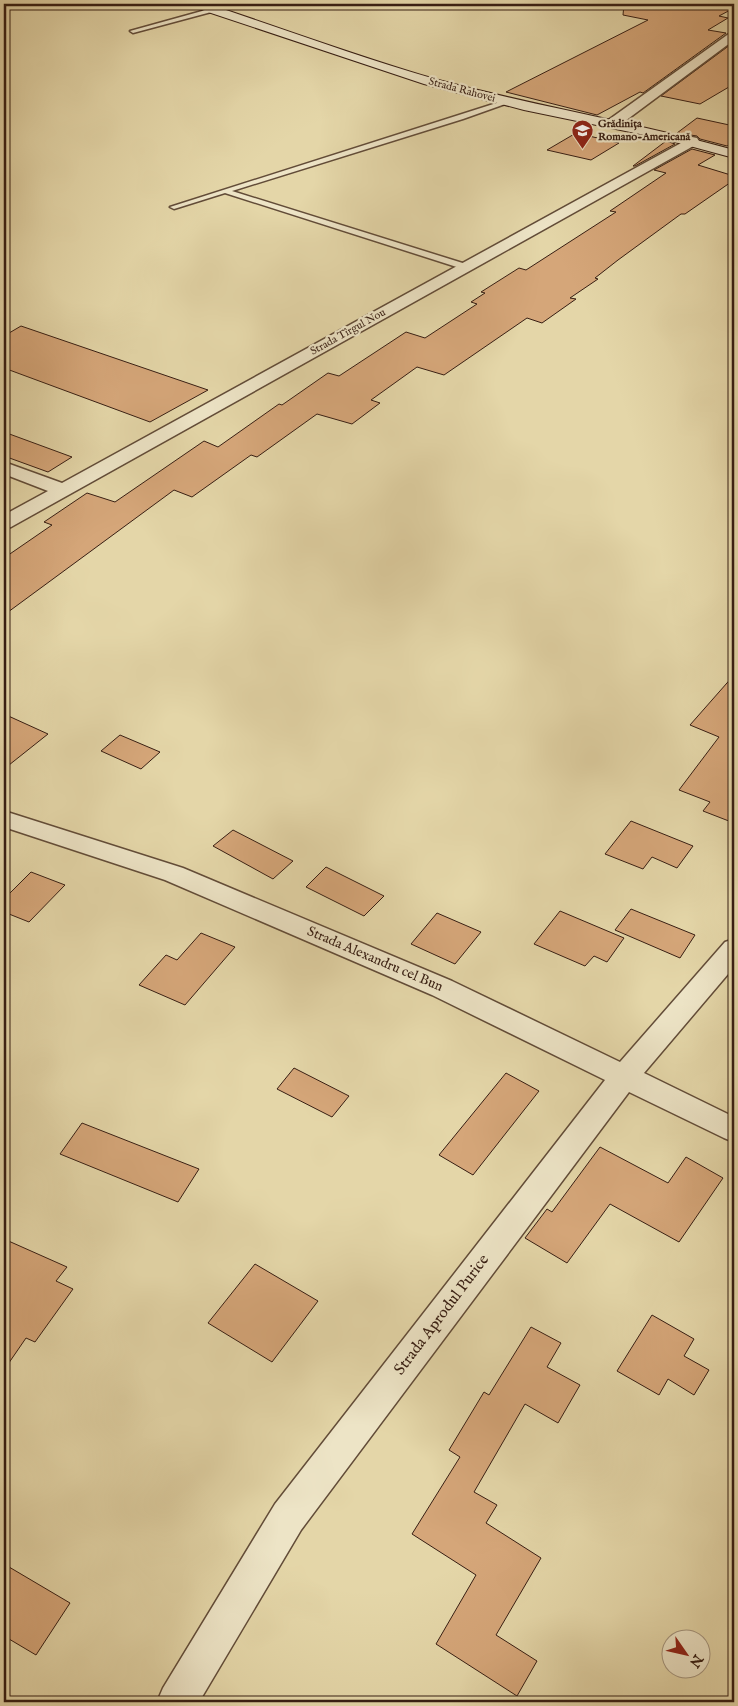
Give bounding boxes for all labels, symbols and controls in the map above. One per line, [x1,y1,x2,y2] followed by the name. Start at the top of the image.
[427,74,497,106] street label: Strada Rahovei
[598,117,691,144] place label: Grădinița Romano-Americană
[570,118,594,149] school or university icon: Grădinița Romano-Americană
[308,305,388,359] street label: Strada Tîrgul Nou
[304,922,446,996] street label: Strada Alexandru cel Bun
[390,1251,494,1379] street label: Strada Aprodul Purice
[660,1628,710,1678] north arrow
[685,1650,707,1671] text: N

